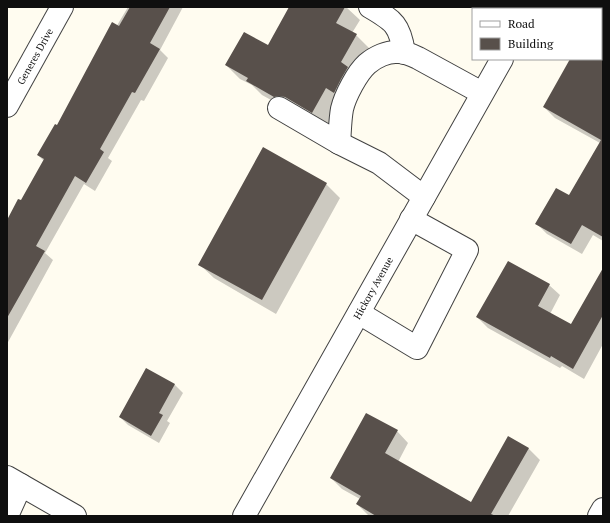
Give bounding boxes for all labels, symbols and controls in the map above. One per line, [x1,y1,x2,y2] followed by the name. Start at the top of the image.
[472,8,602,60] legend
[508,16,535,31] text: Road
[14,26,56,87] street label: Generes Drive
[508,36,554,51] text: Building
[350,254,396,321] street label: Hickory Avenue

